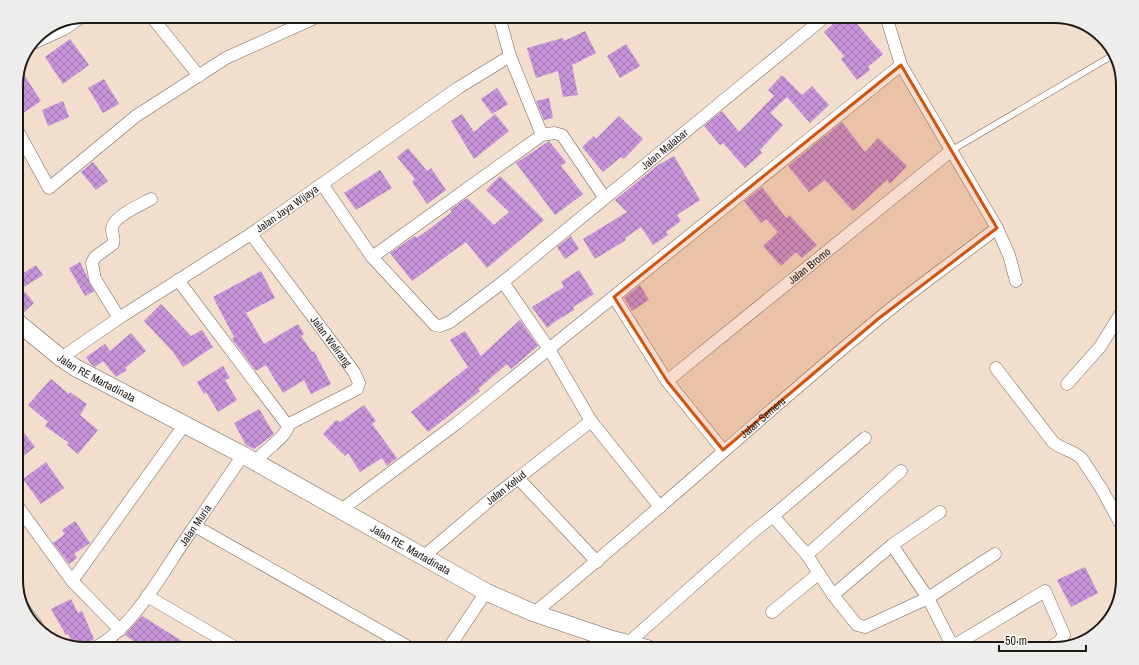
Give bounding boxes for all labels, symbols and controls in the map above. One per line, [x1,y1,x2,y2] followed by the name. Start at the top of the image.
[638,126,691,173] street label: Jalan Malabar
[253,182,321,235] street label: Jalan Jaya Wijaya
[785,244,833,287] street label: Jalan Bromo
[308,313,355,370] street label: Jalan Welirang
[54,351,138,405] street label: Jalan RE Martadinata
[737,394,788,441] street label: Jalan Semeru
[483,468,529,508] street label: Jalan Kelud
[176,502,214,549] street label: Jalan Muria
[368,521,453,578] street label: Jalan RE. Martadinata
[999,627,1086,653] scale bar
[1005,633,1027,649] text: 50 m

